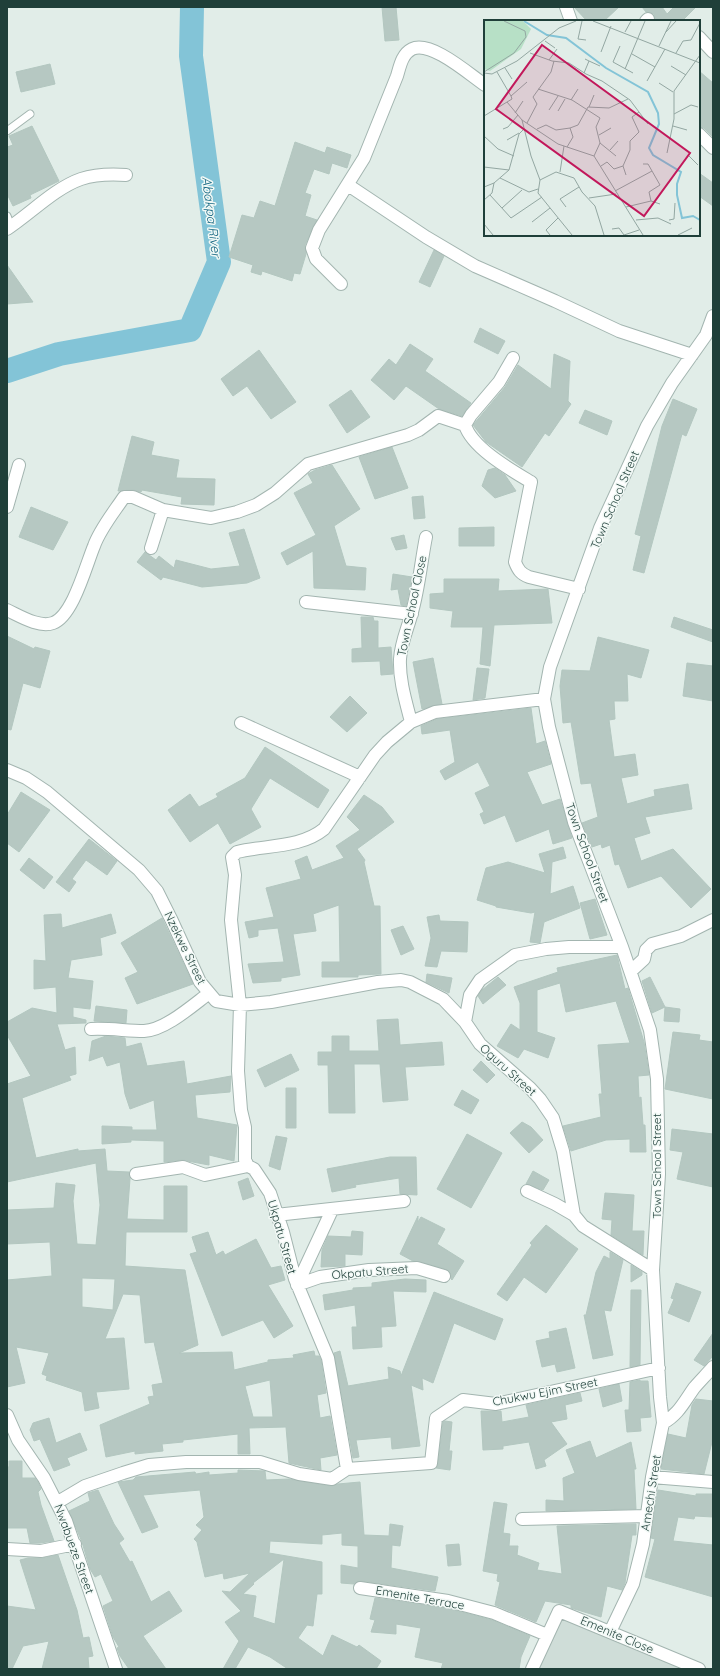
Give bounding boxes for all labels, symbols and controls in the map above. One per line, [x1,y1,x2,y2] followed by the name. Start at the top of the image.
[484,20,700,236] inset map
[199,176,225,260] water label: Abakpa River
[587,448,642,551] street label: Town School Street
[393,554,430,658] street label: Town School Close
[562,801,613,905] street label: Town School Street
[161,909,210,987] street label: Nzekwe Street
[477,1040,540,1099] street label: Oguru Street
[649,1113,664,1219] street label: Town School Street
[265,1198,300,1276] street label: Ukpatu Street
[331,1261,409,1282] street label: Okpatu Street
[491,1374,599,1409] street label: Chukwu Ejim Street
[637,1454,664,1532] street label: Amechi Street
[51,1502,98,1596] street label: Nwabueze Street
[374,1582,466,1613] street label: Emenite Terrace
[578,1612,656,1657] street label: Emenite Close

